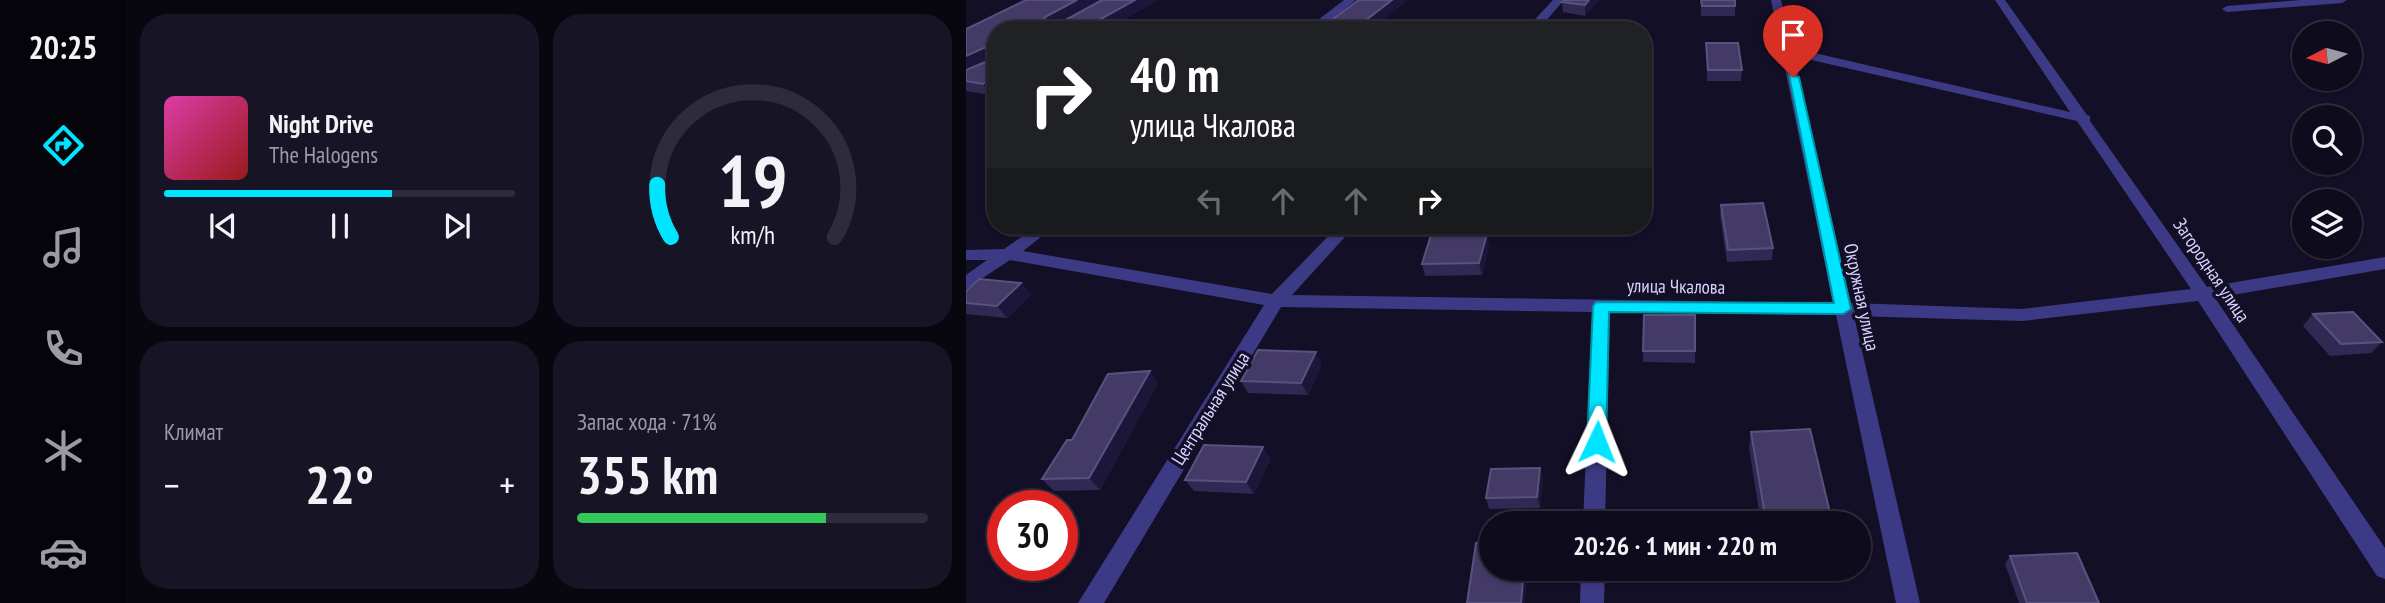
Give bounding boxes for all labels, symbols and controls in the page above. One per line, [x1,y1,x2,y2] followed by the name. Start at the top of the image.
[1763,5,1823,77] pin
[1774,16,1812,54] icon: arrive
[2292,21,2362,91] north arrow
[2292,21,2362,259] map controls
[28,26,98,68] text: 20:25
[1130,42,1219,106] text: 40 m
[1015,49,1106,140] icon: right
[1130,104,1296,146] text: улица Чкалова
[2292,105,2362,175] button: search
[269,107,374,140] text: Night Drive
[39,121,88,170] icon: directions
[718,133,787,227] text: 19
[269,140,378,169] text: The Halogens
[1191,182,1229,220] icon: left
[1264,182,1302,220] icon: ahead
[1337,182,1375,220] icon: ahead
[1410,182,1448,220] icon: right
[2292,189,2362,259] button: layers
[204,207,242,245] icon: previous
[321,207,359,245] icon: pause
[438,207,476,245] icon: next
[2168,213,2256,327] street label: Загородная улица
[730,219,775,251] text: km/h
[39,223,88,272] icon: music
[1839,241,1885,353] street label: Окружная улица
[1627,273,1725,299] street label: улица Чкалова
[39,324,88,373] icon: phone
[1166,347,1254,469] street label: Центральная улица
[1560,405,1634,479] position arrow
[577,407,717,436] text: Запас хода · 71%
[164,417,223,446] text: Климат
[39,426,88,475] icon: climate
[577,441,718,508] text: 355 km
[305,451,374,518] text: 22°
[164,460,180,509] text: −
[499,460,515,509] text: +
[987,490,1078,581] speed limit sign: 30
[39,528,88,577] icon: car
[1573,529,1777,562] text: 20:26 · 1 мин · 220 m

